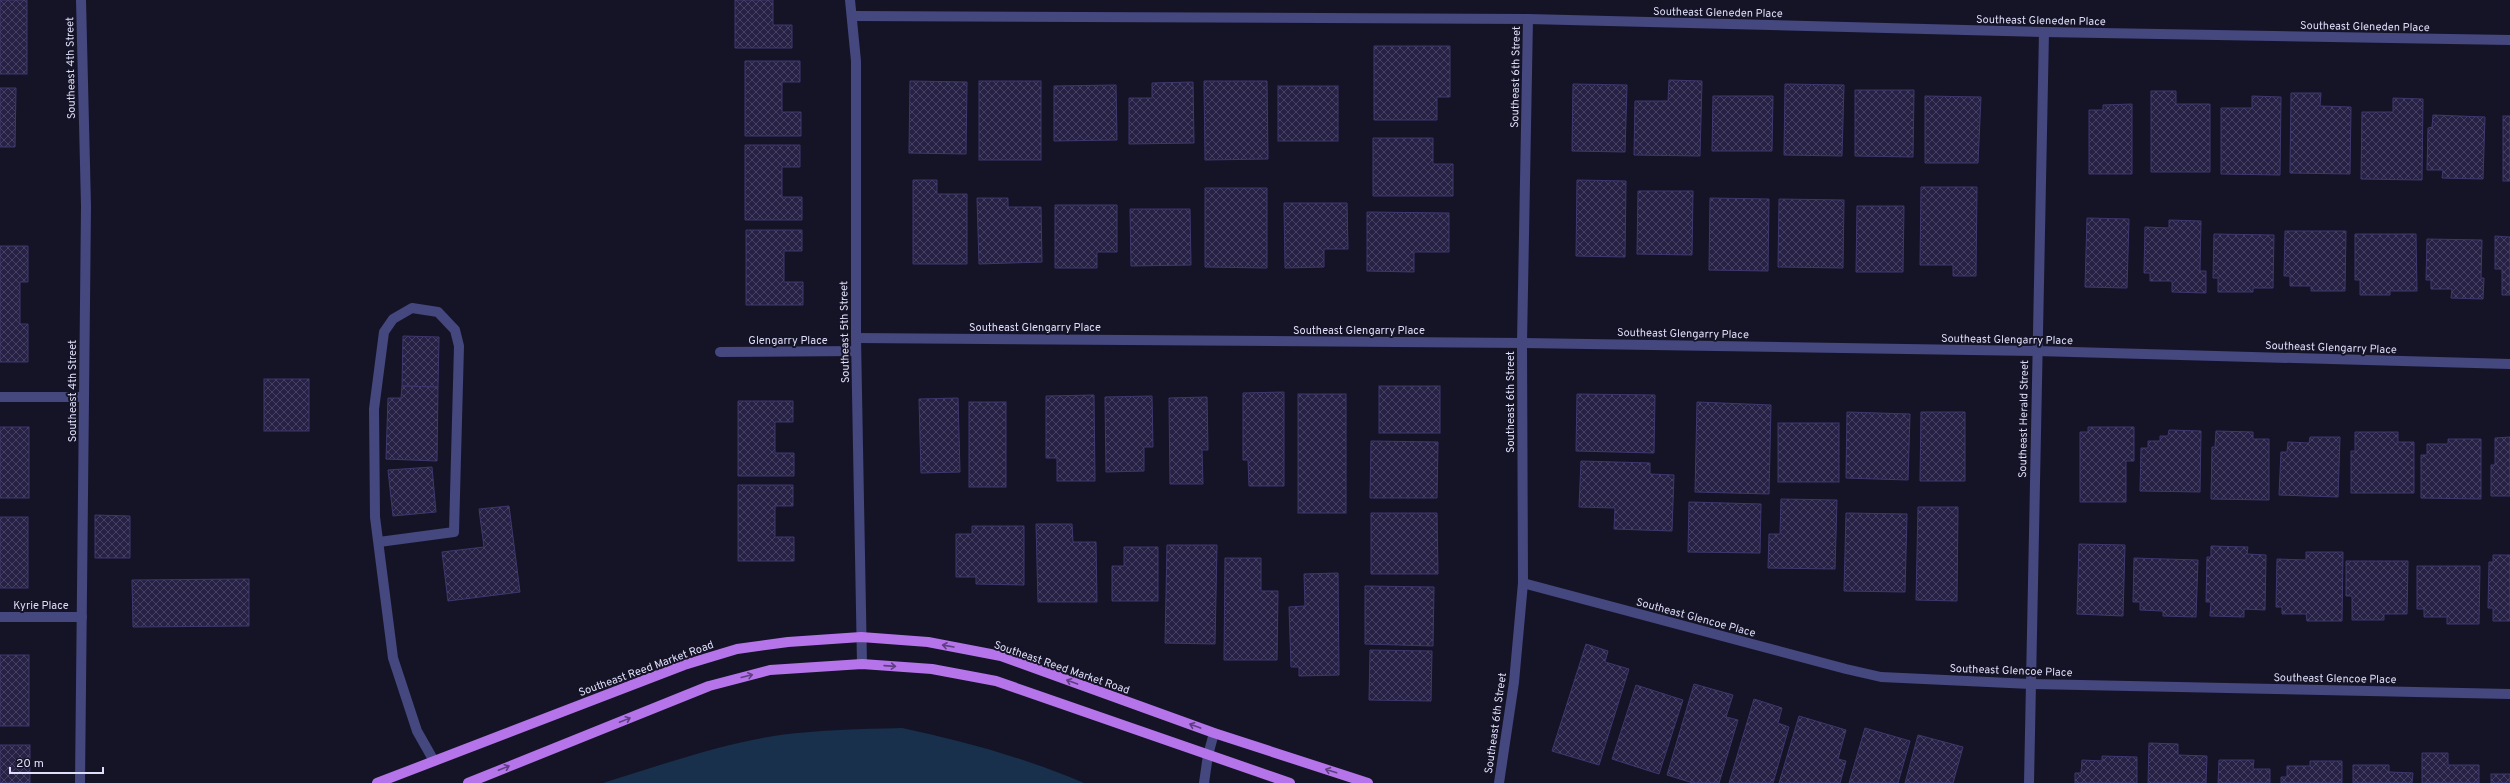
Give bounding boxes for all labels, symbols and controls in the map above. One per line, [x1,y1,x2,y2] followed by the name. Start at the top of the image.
[1653,5,1783,21] street label: Southeast Gleneden Place
[1976,13,2106,29] street label: Southeast Gleneden Place
[63,17,79,119] street label: Southeast 4th Street
[2300,19,2430,35] street label: Southeast Gleneden Place
[1508,26,1524,128] street label: Southeast 6th Street
[837,281,853,383] street label: Southeast 5th Street
[969,321,1101,335] street label: Southeast Glengarry Place
[1293,324,1425,338] street label: Southeast Glengarry Place
[1617,326,1749,342] street label: Southeast Glengarry Place
[1941,332,2073,348] street label: Southeast Glengarry Place
[748,334,828,348] street label: Glengarry Place
[2265,339,2397,357] street label: Southeast Glengarry Place
[66,340,80,442] street label: Southeast 4th Street
[1504,351,1518,453] street label: Southeast 6th Street
[2016,360,2032,478] street label: Southeast Herald Street
[1635,595,1757,641] street label: Southeast Glencoe Place
[13,599,69,613] street label: Kyrie Place
[577,638,716,700] street label: Southeast Reed Market Road
[992,638,1131,698] street label: Southeast Reed Market Road
[942,642,955,650] one-way arrow
[883,662,896,669] one-way arrow
[1949,662,2073,680] street label: Southeast Glencoe Place
[2273,671,2397,687] street label: Southeast Glencoe Place
[740,672,753,680] one-way arrow
[1482,672,1510,775] street label: Southeast 6th Street
[1067,677,1079,685] one-way arrow
[618,716,630,723] one-way arrow
[1189,721,1201,729] one-way arrow
[10,749,103,775] scale bar
[16,756,44,772] text: 20 m
[497,764,509,772] one-way arrow
[1325,767,1338,774] one-way arrow

